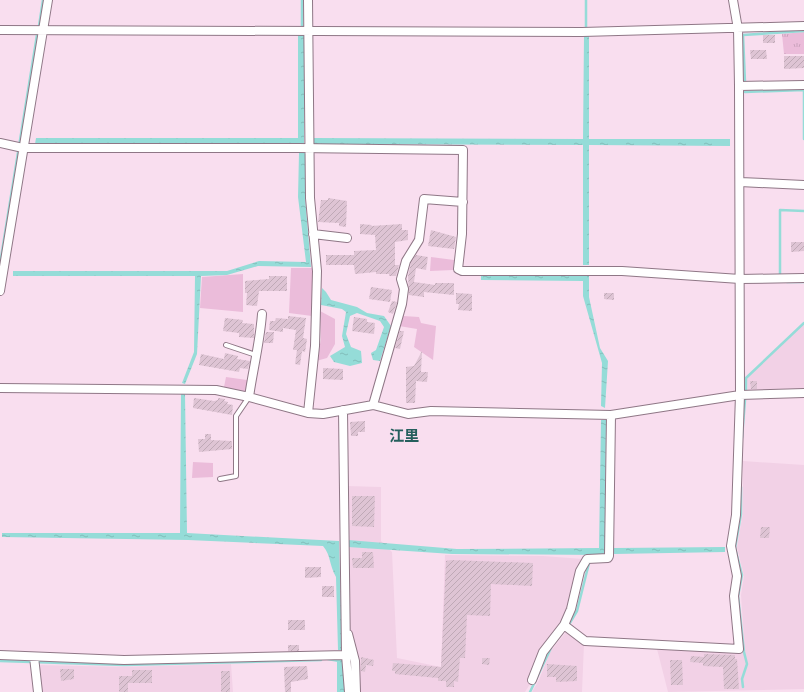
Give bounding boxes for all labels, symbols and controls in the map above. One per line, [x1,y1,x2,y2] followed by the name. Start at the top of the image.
[389,427,419,444] district label: 江里

